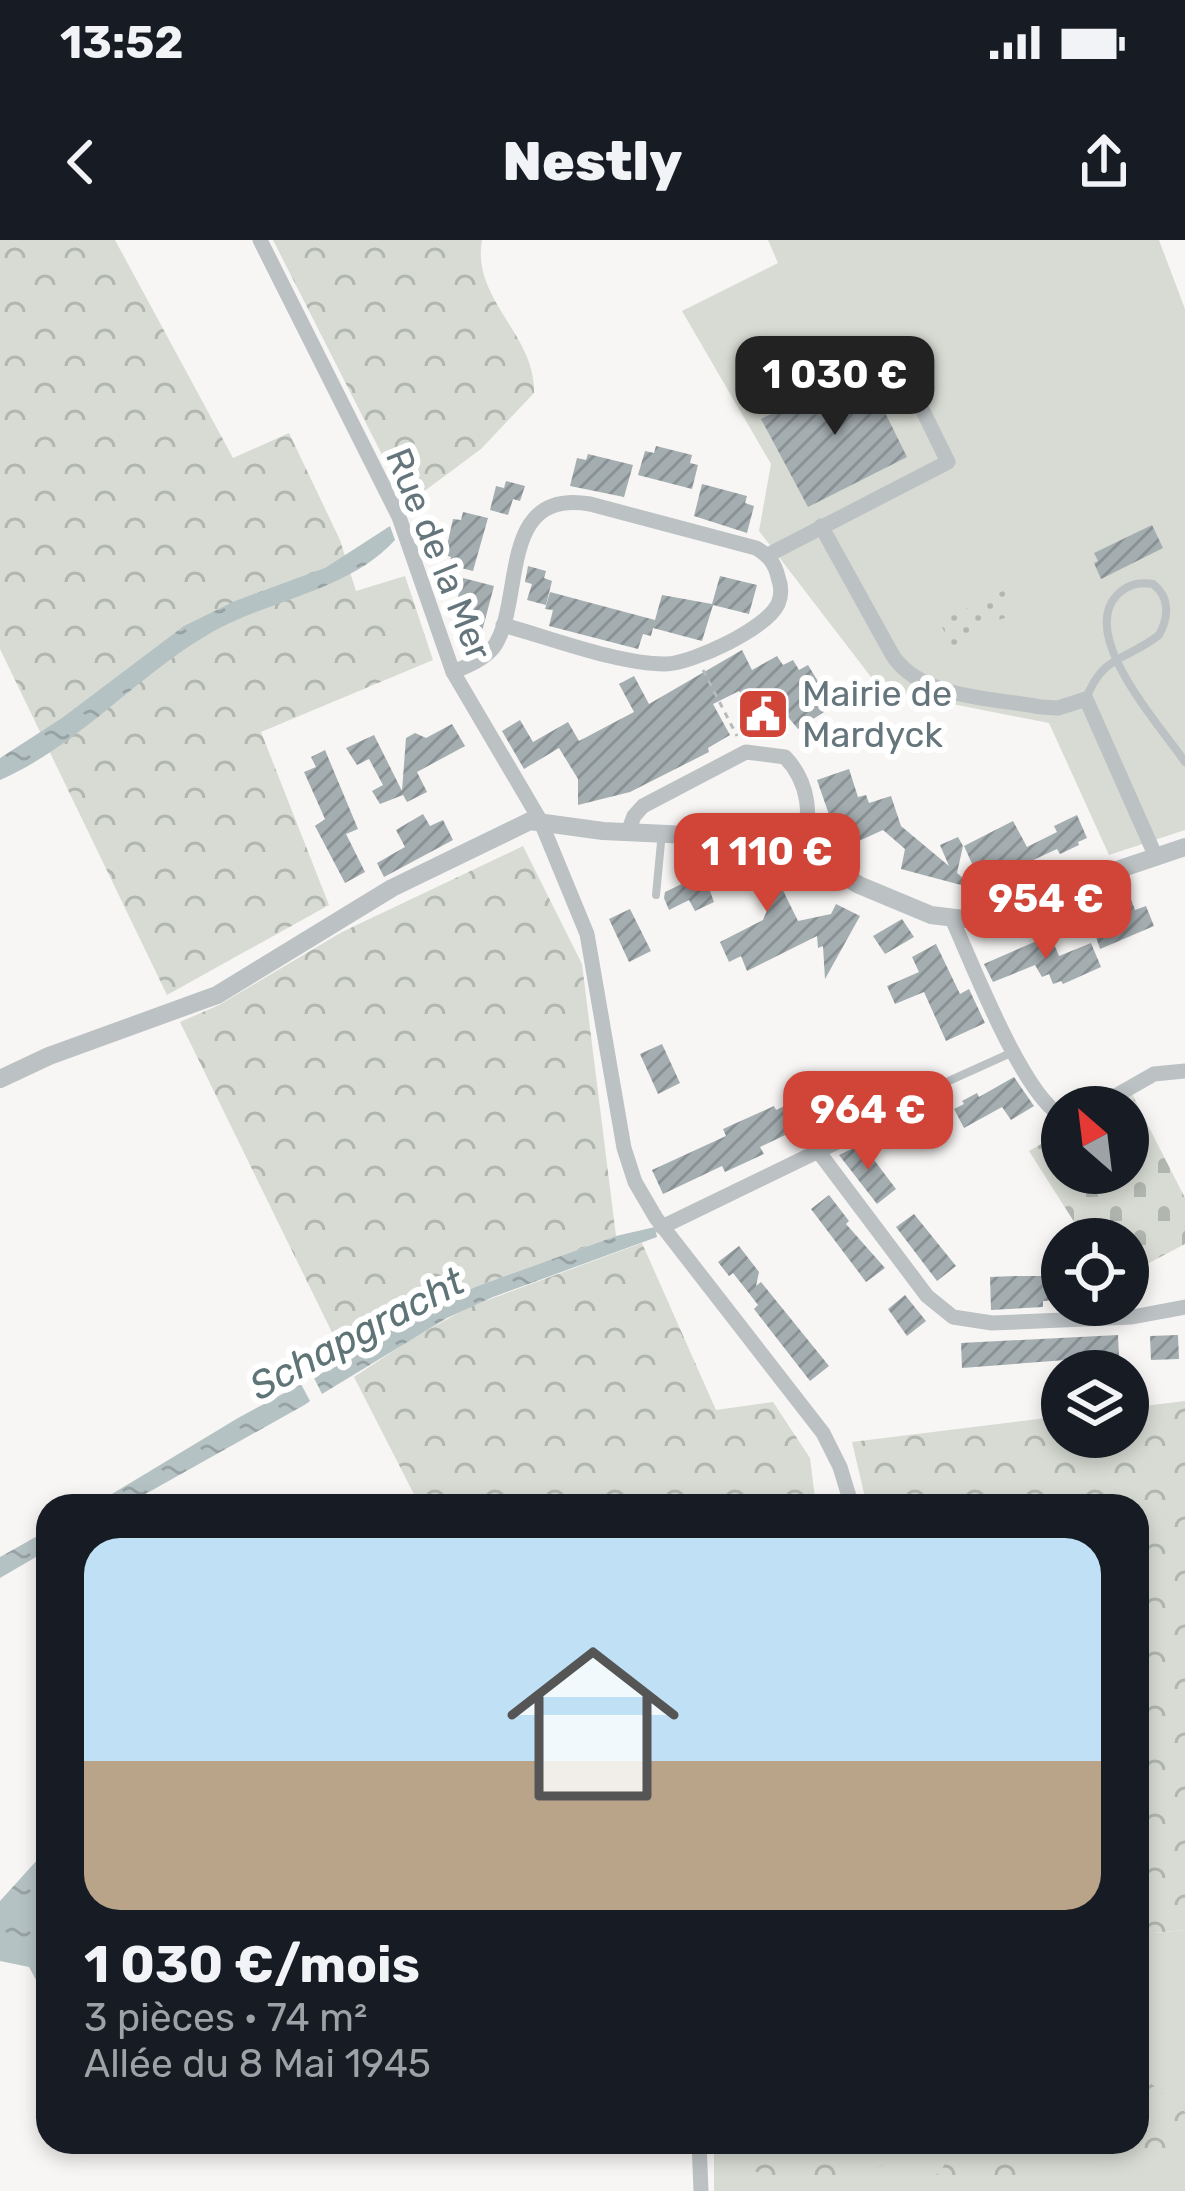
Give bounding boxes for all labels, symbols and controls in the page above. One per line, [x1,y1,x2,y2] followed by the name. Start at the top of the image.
[60,16,183,69] text: 13:52
[48,129,114,195] icon: back
[1071,129,1137,195] icon: share
[503,130,682,194] text: Nestly
[724,336,946,438] pin: 1 030 €
[762,352,908,398] text: 1 030 €
[377,442,501,666] street label: Rue de la Mer
[802,672,952,756] place label: Mairie de Mardyck
[735,686,791,742] public building icon: Mairie de Mardyck
[656,813,878,915] pin: 1 110 €
[701,829,833,875] text: 1 110 €
[962,860,1130,962] pin: 954 €
[988,876,1104,922] text: 954 €
[784,1071,952,1173] pin: 964 €
[1041,1086,1149,1194] north arrow
[1041,1086,1149,1458] map controls
[810,1087,926,1133] text: 964 €
[1041,1218,1149,1326] button: locate
[242,1258,473,1410] water label: Schapgracht
[1041,1350,1149,1458] button: layers
[485,1616,701,1832] icon: home
[84,1934,420,1995] text: 1 030 €/mois
[84,1995,367,2041] text: 3 pièces · 74 m²
[84,2041,431,2087] text: Allée du 8 Mai 1945

